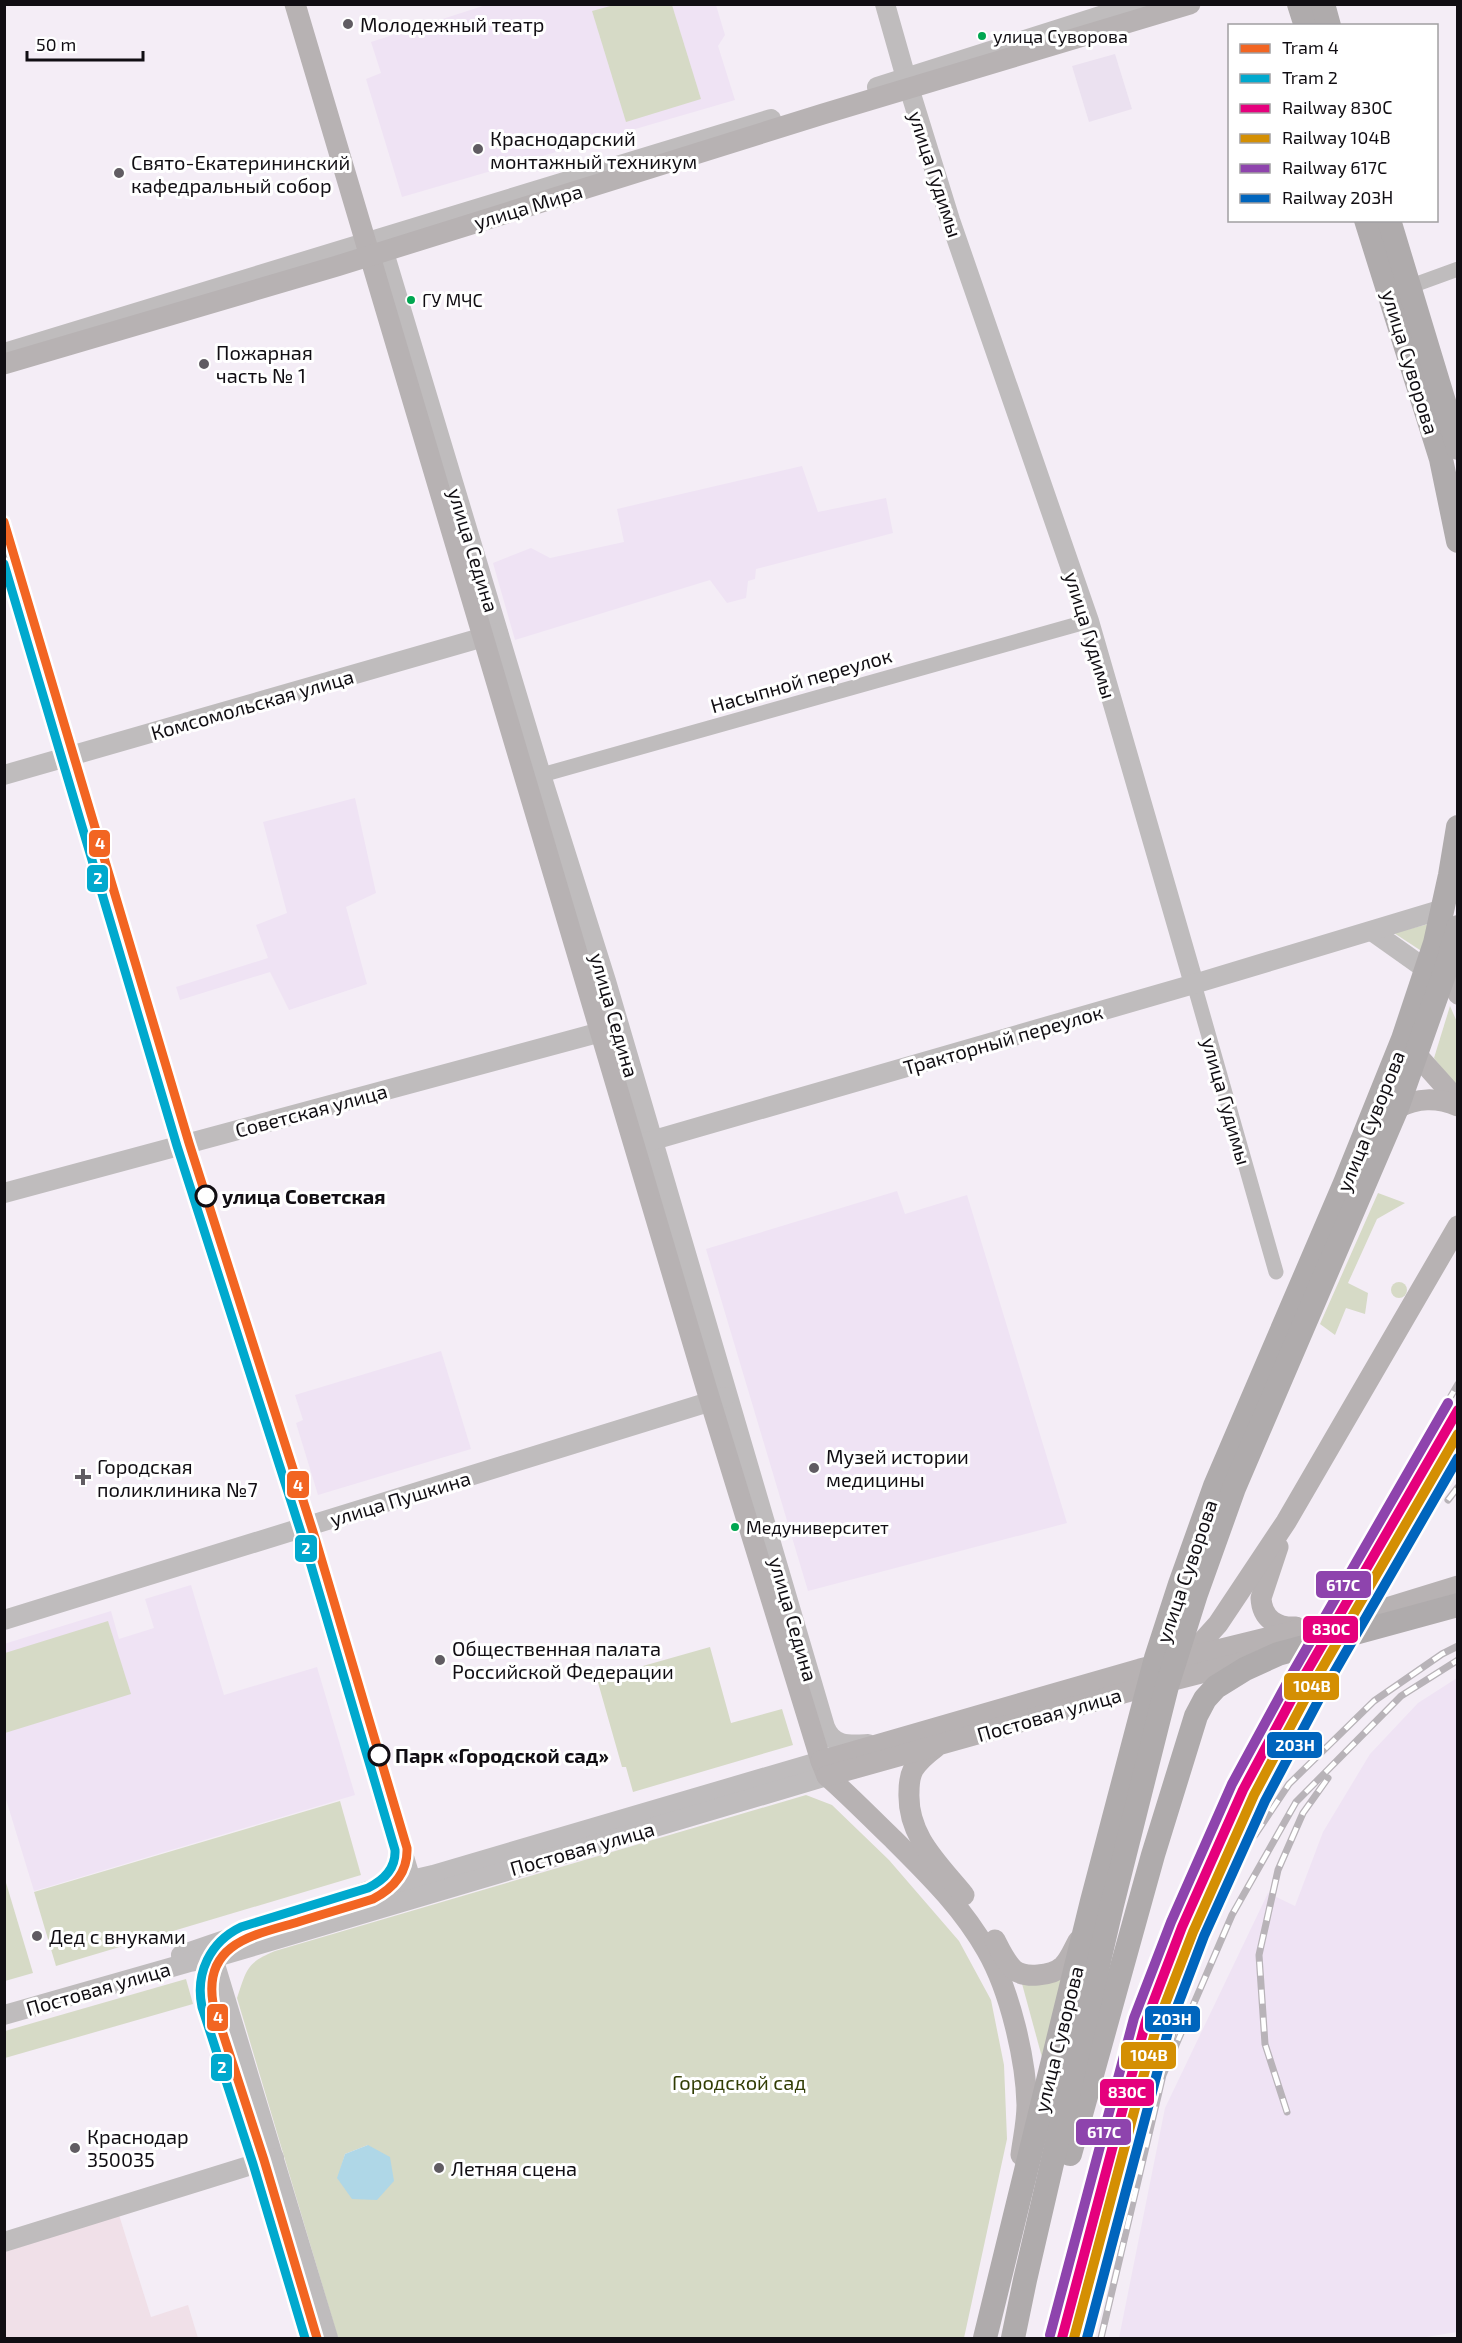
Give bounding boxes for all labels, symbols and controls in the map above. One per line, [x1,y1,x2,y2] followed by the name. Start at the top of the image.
[360,12,544,36] place label: Молодежный театр
[341,17,355,31] marker: Молодежный театр
[27,24,142,62] scale bar
[1228,24,1438,222] legend
[993,25,1128,47] place label: улица Суворова
[976,30,988,42] marker: улица Суворова
[36,33,76,55] text: 50 m
[1282,36,1339,58] text: Tram 4
[1282,66,1338,88] text: Tram 2
[1282,96,1392,118] text: Railway 830С
[903,108,968,241] street label: улица Гудимы
[490,126,697,174] place label: Краснодарский монтажный техникум
[1282,126,1391,148] text: Railway 104В
[471,142,485,156] marker: Краснодарский монтажный техникум
[131,150,350,197] place label: Свято-Екатерининский кафедральный собор
[1282,156,1387,178] text: Railway 617C
[112,166,126,180] marker: Свято-Екатерининский кафедральный собор
[471,178,586,235] street label: улица Мира
[1282,186,1393,208] text: Railway 203Н
[1377,287,1444,437] street label: улица Суворова
[422,289,483,311] place label: ГУ МЧС
[405,294,417,306] marker: ГУ МЧС
[216,340,313,387] place label: Пожарная часть № 1
[197,357,211,371] marker: Пожарная часть № 1
[443,485,504,615] street label: улица Седина
[1059,569,1122,702] street label: улица Гудимы
[708,643,895,718] street label: Насыпной переулок
[148,664,356,745] street label: Комсомольская улица
[88,829,111,858] line badge: 4
[95,833,105,852] text: 4
[86,864,109,893] line badge: 2
[93,868,103,887] text: 2
[585,950,644,1080] street label: улица Седина
[901,999,1106,1080] street label: Тракторный переулок
[1196,1034,1257,1168] street label: улица Гудимы
[1331,1047,1410,1195] street label: улица Суворова
[232,1078,390,1143] street label: Советская улица
[222,1184,386,1208] place label: улица Советская
[195,1185,217,1207] marker: улица Советская
[826,1444,969,1491] place label: Музей истории медицины
[97,1454,258,1501] place label: Городская поликлиника №7
[807,1461,821,1475] marker: Музей истории медицины
[327,1465,473,1532] street label: улица Пушкина
[74,1468,92,1486] marker: Городская поликлиника №7
[286,1470,310,1499] line badge: 4
[293,1475,303,1494] text: 4
[1150,1496,1223,1646] street label: улица Суворова
[746,1516,889,1538] place label: Медуниверситет
[729,1521,741,1533] marker: Медуниверситет
[294,1534,318,1563] line badge: 2
[301,1538,311,1557] text: 2
[764,1554,823,1684] street label: улица Седина
[1315,1570,1372,1599] line badge: 617C
[1326,1575,1360,1594] text: 617C
[1302,1615,1359,1644] line badge: 830С
[1312,1619,1350,1638] text: 830С
[452,1636,674,1683] place label: Общественная палата Российской Федерации
[433,1653,447,1667] marker: Общественная палата Российской Федерации
[1283,1672,1340,1701] line badge: 104В
[1293,1676,1331,1695] text: 104В
[974,1682,1124,1747] street label: Постовая улица
[1266,1731,1323,1759] line badge: 203Н
[1275,1735,1315,1754] text: 203Н
[395,1743,609,1767] place label: Парк «Городской сад»
[368,1744,390,1766] marker: Парк «Городской сад»
[507,1816,657,1881] street label: Постовая улица
[49,1924,186,1949] place label: Дед с внуками
[30,1929,44,1943] marker: Дед с внуками
[23,1956,173,2021] street label: Постовая улица
[1028,1963,1089,2115] street label: улица Суворова
[206,2003,229,2032] line badge: 4
[1144,2005,1201,2033] line badge: 203Н
[213,2007,223,2026] text: 4
[1152,2009,1192,2028] text: 203Н
[1120,2041,1177,2070] line badge: 104В
[1130,2045,1168,2064] text: 104В
[210,2053,233,2082] line badge: 2
[217,2057,227,2076] text: 2
[672,2070,806,2094] park label: Городской сад
[1099,2078,1155,2107] line badge: 830С
[1108,2082,1146,2101] text: 830С
[1075,2118,1132,2146] line badge: 617C
[1087,2122,1121,2141] text: 617C
[87,2124,189,2171] place label: Краснодар 350035
[68,2141,82,2155] marker: Краснодар 350035
[451,2156,577,2180] place label: Летняя сцена
[432,2161,446,2175] marker: Летняя сцена

